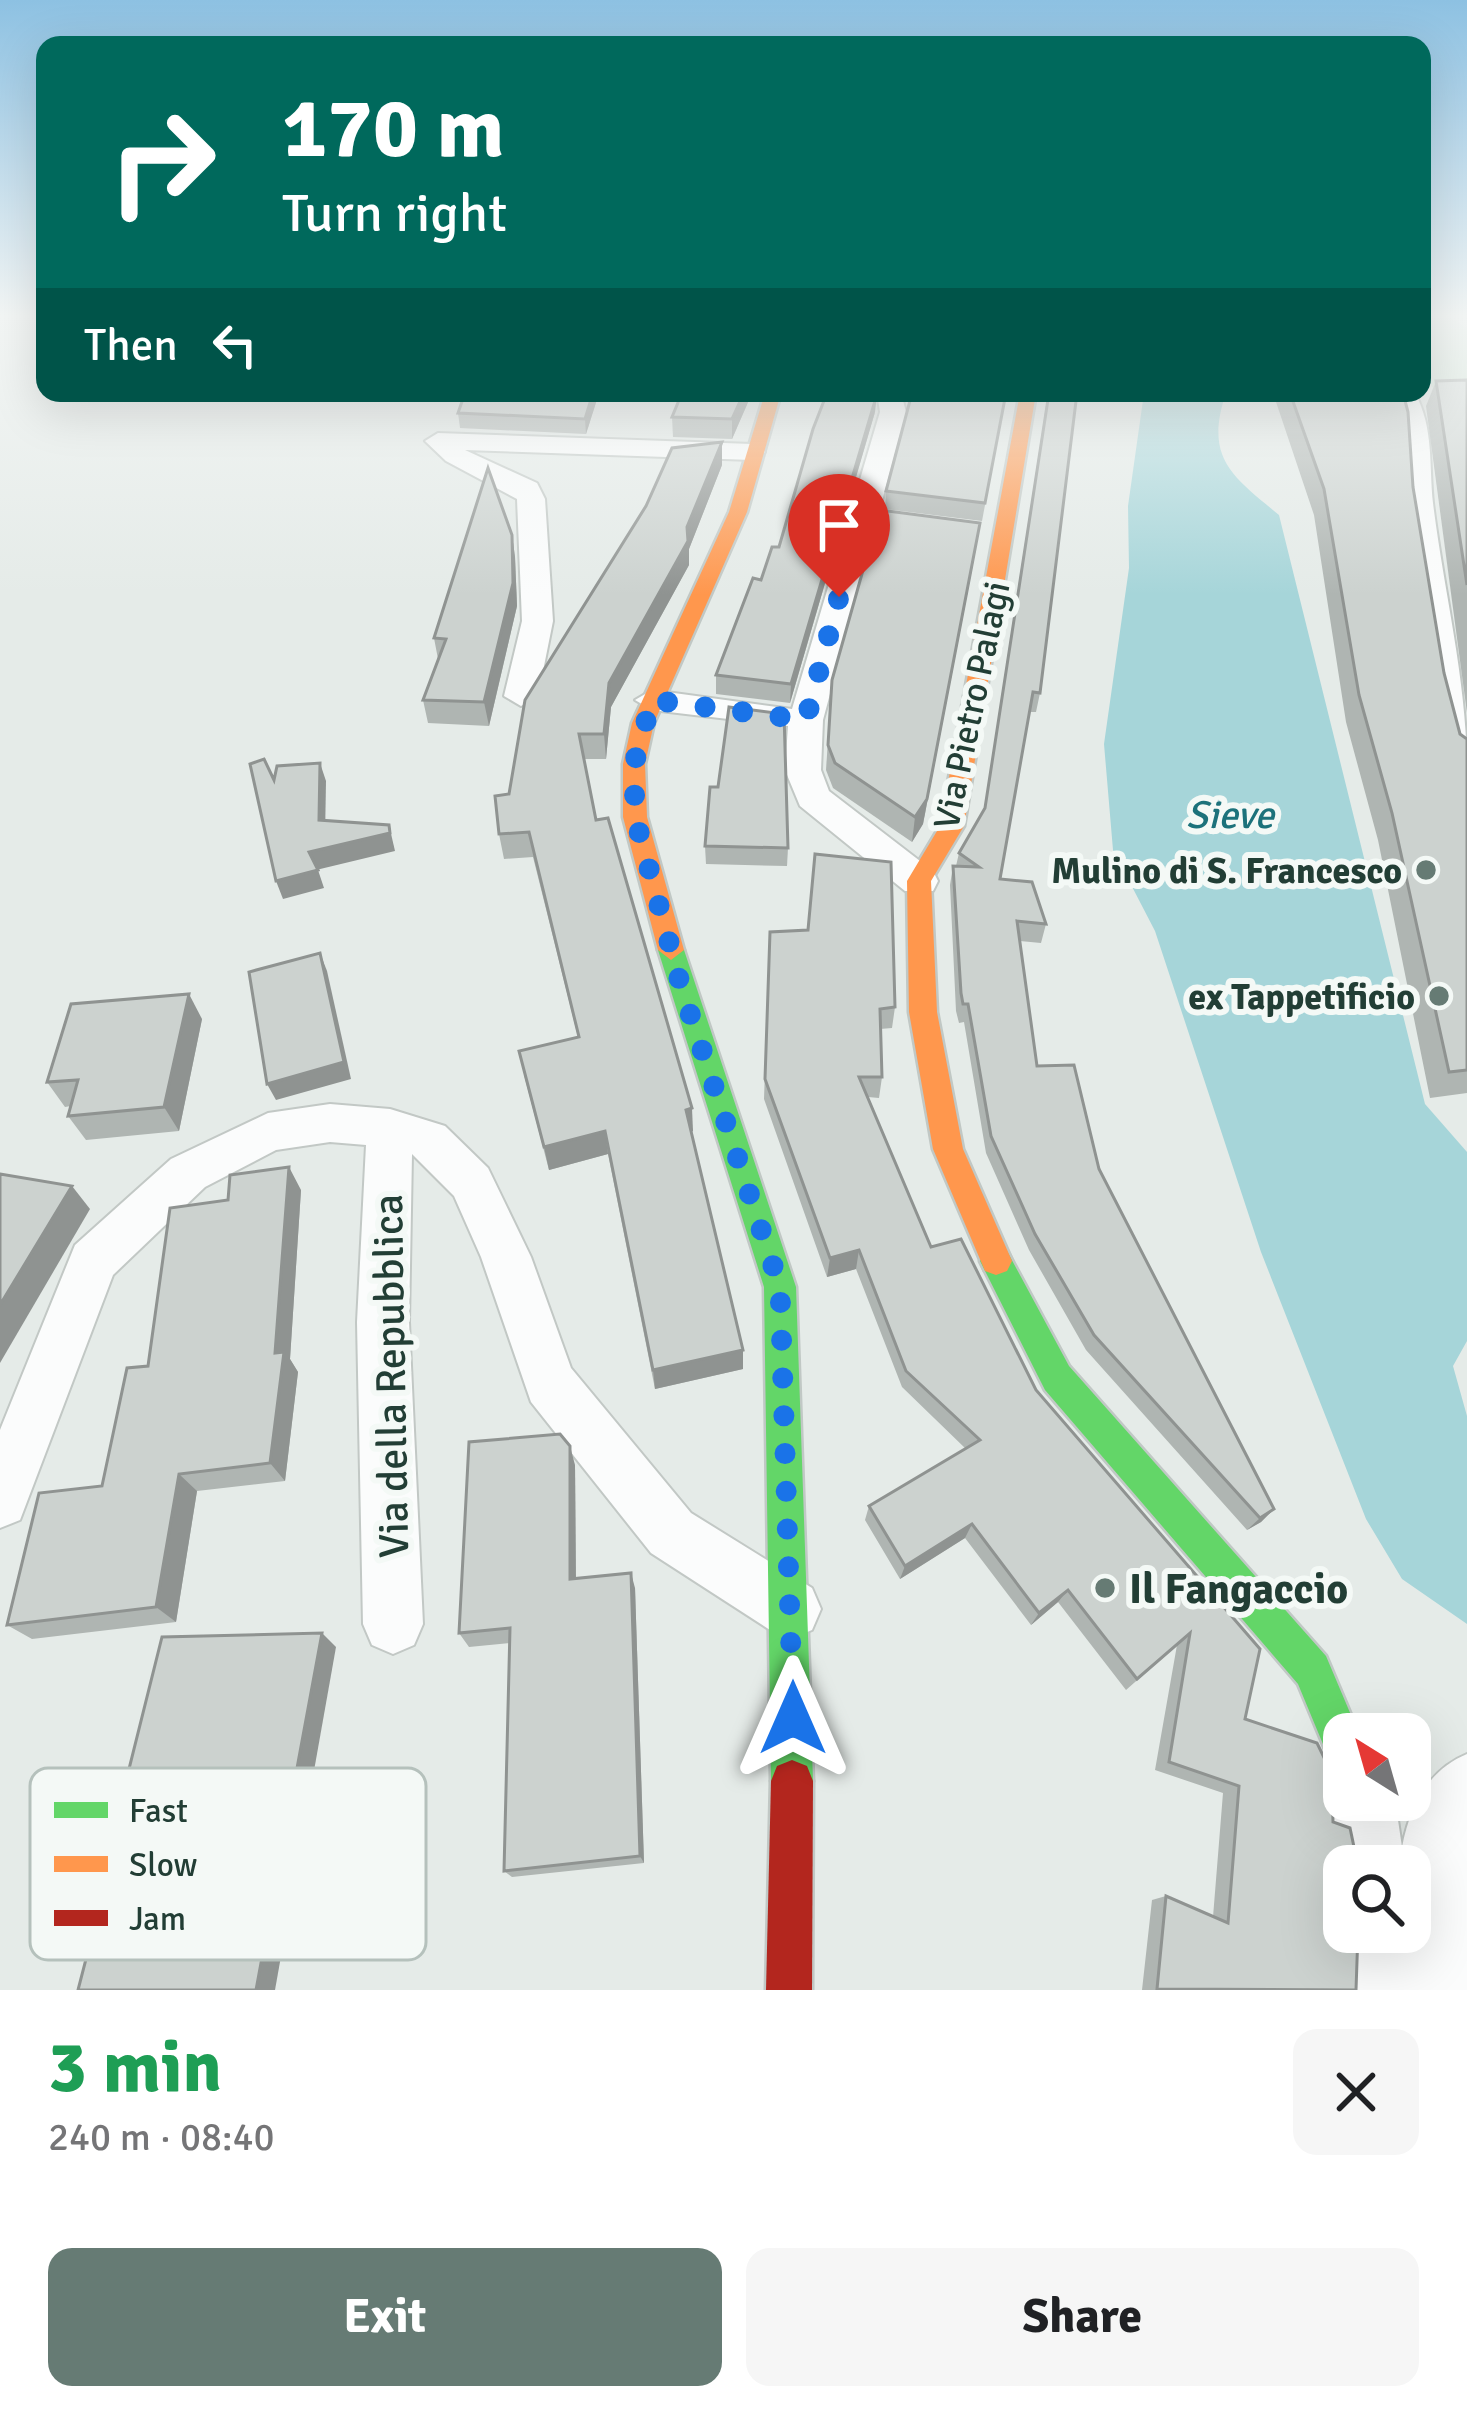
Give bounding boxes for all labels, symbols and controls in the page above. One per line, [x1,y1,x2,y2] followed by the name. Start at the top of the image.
[282,77,504,181] text: 170 m
[84,84,240,240] icon: right
[282,180,507,247] text: Turn right
[202,312,268,378] icon: left
[84,318,178,373] text: Then
[788,474,890,597] pin
[806,492,872,558] icon: arrive
[924,577,1021,833] street label: Via Pietro Palagi
[1186,791,1276,839] water label: Sieve
[1051,849,1402,894] place label: Mulino di S. Francesco
[1413,857,1439,883] marker: Mulino di S. Francesco
[1188,975,1415,1020] place label: ex Tappetificio
[1426,983,1452,1009] marker: ex Tappetificio
[363,1194,420,1558] street label: Via della Repubblica
[1129,1564,1348,1615] place label: Il Fangaccio
[1092,1575,1118,1601] marker: Il Fangaccio
[730,1655,856,1781] position arrow
[1323,1713,1431,1821] north arrow
[1323,1713,1431,1953] map controls
[30,1768,426,1960] legend
[129,1791,188,1832] text: Fast
[129,1845,198,1886] text: Slow
[1323,1845,1431,1953] button: search
[129,1899,186,1940] text: Jam
[48,2023,222,2112] text: 3 min
[1293,2029,1419,2155] button: close
[48,2113,275,2161] text: 240 m · 08:40
[48,2248,722,2386] button: Exit
[746,2248,1419,2386] button: Share

